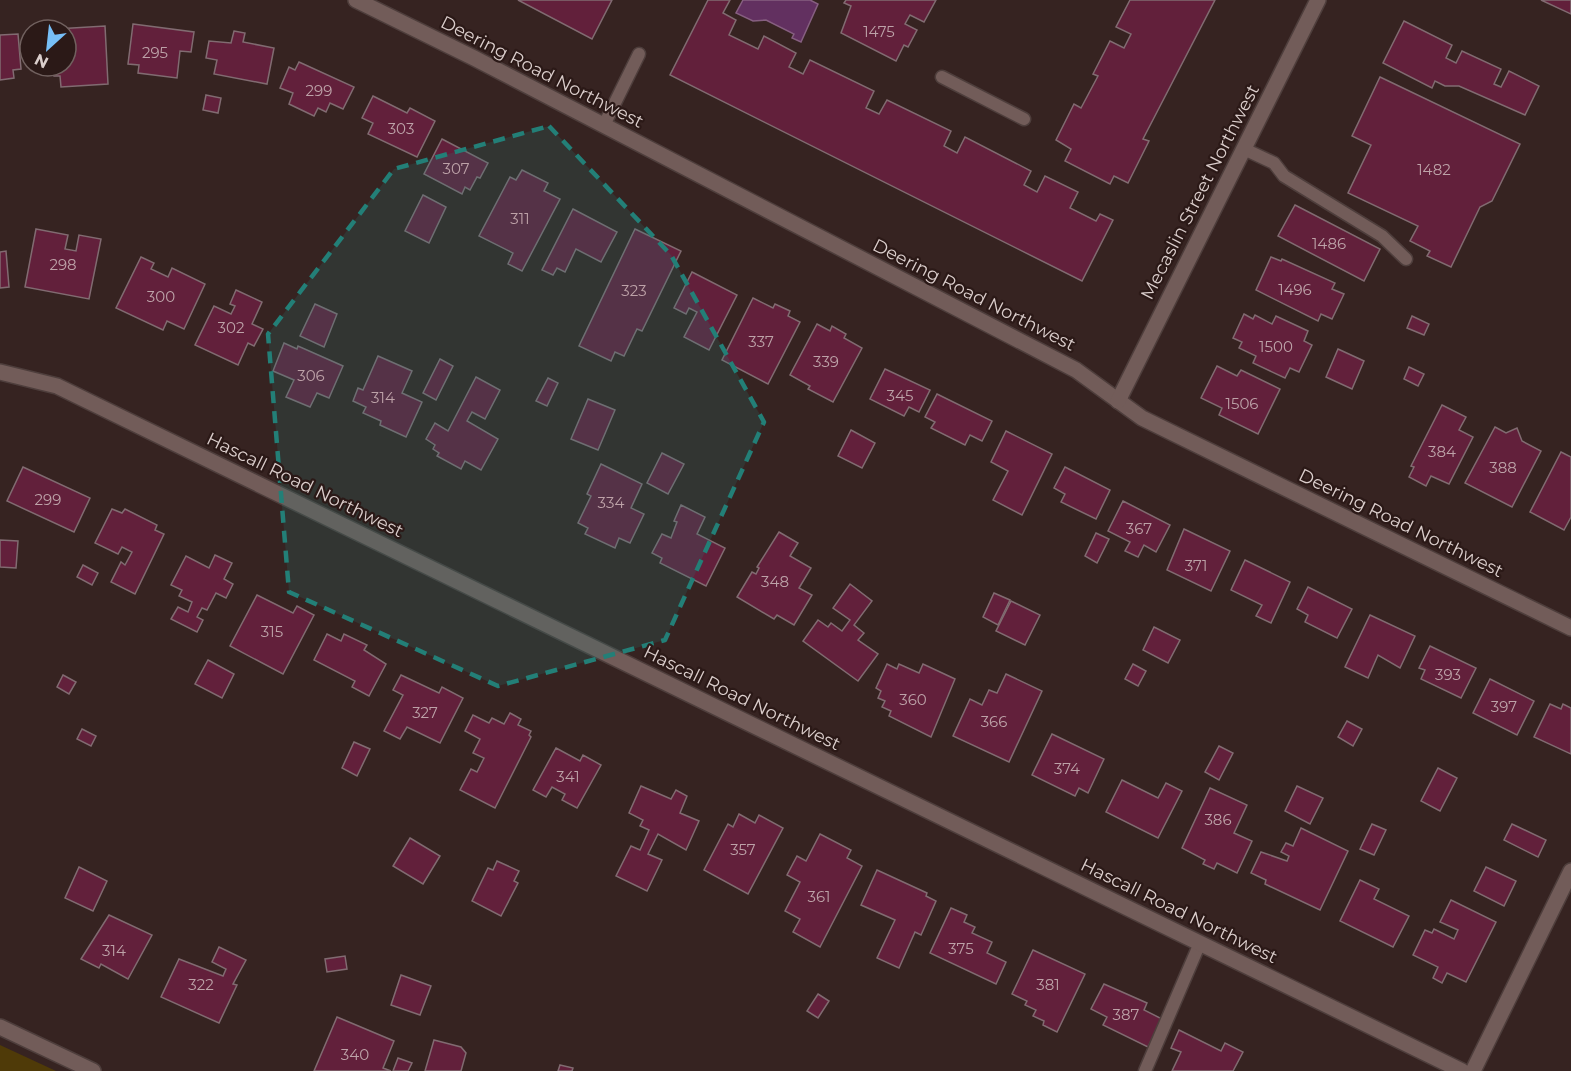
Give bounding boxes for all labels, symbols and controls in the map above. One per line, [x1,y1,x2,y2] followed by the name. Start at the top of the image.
[437,11,647,133] street label: Deering Road Northwest
[18,18,78,78] north arrow
[863,22,895,41] house number: 1475
[142,43,168,62] house number: 295
[31,50,51,72] text: N
[306,81,332,100] house number: 299
[1136,81,1264,303] street label: Mecaslin Street Northwest
[388,119,414,138] house number: 303
[442,159,470,178] house number: 307
[1417,160,1451,179] house number: 1482
[510,209,530,228] house number: 311
[869,234,1079,356] street label: Deering Road Northwest
[1312,234,1346,253] house number: 1486
[49,255,77,274] house number: 298
[1278,280,1312,299] house number: 1496
[621,281,647,300] house number: 323
[147,287,175,306] house number: 300
[218,318,244,337] house number: 302
[748,332,774,351] house number: 337
[1259,337,1293,356] house number: 1500
[813,352,839,371] house number: 339
[297,366,325,385] house number: 306
[887,386,913,405] house number: 345
[371,388,395,407] house number: 314
[1226,394,1258,413] house number: 1506
[203,428,407,542] street label: Hascall Road Northwest
[1428,442,1456,461] house number: 384
[1489,458,1517,477] house number: 388
[1295,464,1507,582] street label: Deering Road Northwest
[35,490,61,509] house number: 299
[598,493,624,512] house number: 334
[1126,519,1152,538] house number: 367
[1185,556,1207,575] house number: 371
[761,572,789,591] house number: 348
[261,622,283,641] house number: 315
[640,641,844,755] street label: Hascall Road Northwest
[1435,665,1461,684] house number: 393
[899,690,927,709] house number: 360
[1491,697,1517,716] house number: 397
[412,703,438,722] house number: 327
[981,712,1007,731] house number: 366
[1054,759,1080,778] house number: 374
[556,767,580,786] house number: 341
[1204,810,1232,829] house number: 386
[730,840,756,859] house number: 357
[1077,854,1281,968] street label: Hascall Road Northwest
[807,887,831,906] house number: 361
[948,939,974,958] house number: 375
[102,941,126,960] house number: 314
[188,975,214,994] house number: 322
[1036,975,1060,994] house number: 381
[1113,1005,1140,1024] house number: 387
[341,1045,369,1064] house number: 340

